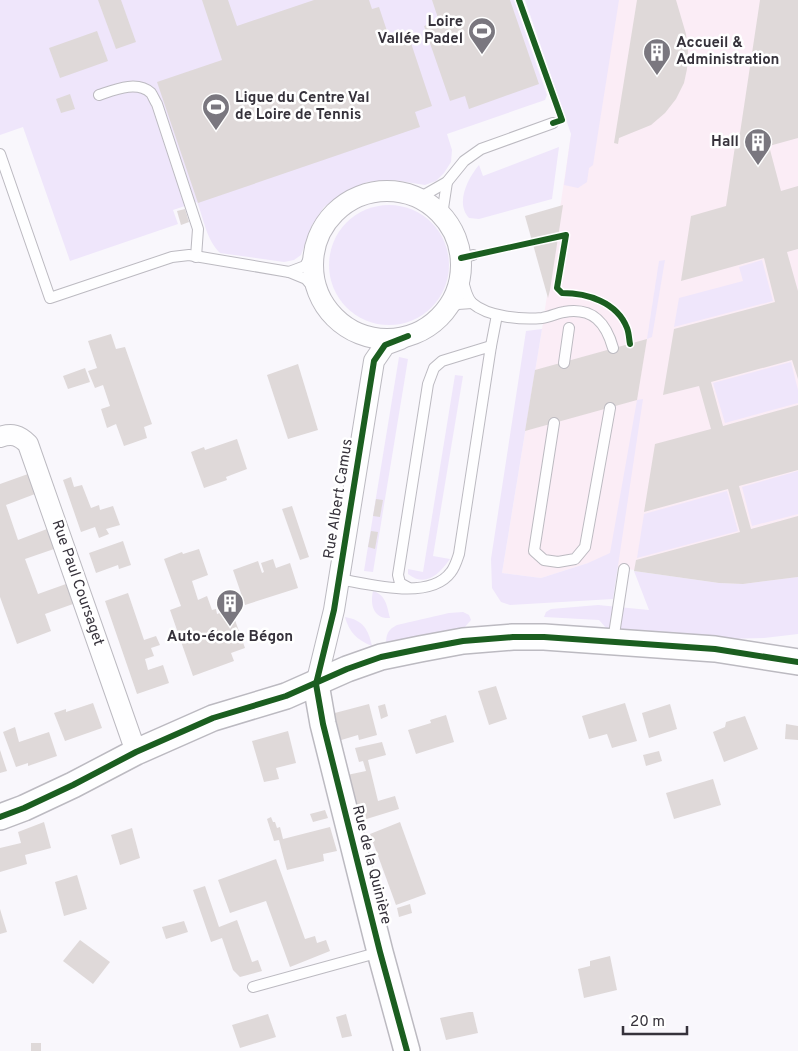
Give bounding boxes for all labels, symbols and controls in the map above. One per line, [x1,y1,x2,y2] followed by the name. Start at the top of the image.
[377,13,463,49] place label: Loire Vallée Padel
[467,16,497,55] sports icon: Loire Vallée Padel
[676,34,780,70] place label: Accueil & Administration
[642,37,672,76] building icon: Accueil & Administration
[235,89,370,125] place label: Ligue du Centre Val de Loire de Tennis
[201,92,231,131] sports icon: Ligue du Centre Val de Loire de Tennis
[743,127,773,166] building icon: Hall
[711,133,739,152] place label: Hall
[320,438,358,560] street label: Rue Albert Camus
[47,518,107,648] street label: Rue Paul Coursaget
[215,588,245,627] building icon: Auto-école Bégon
[167,628,293,647] place label: Auto-école Bégon
[347,803,395,927] street label: Rue de la Quinière
[623,1004,687,1036] scale bar
[630,1013,665,1032] text: 20 m

